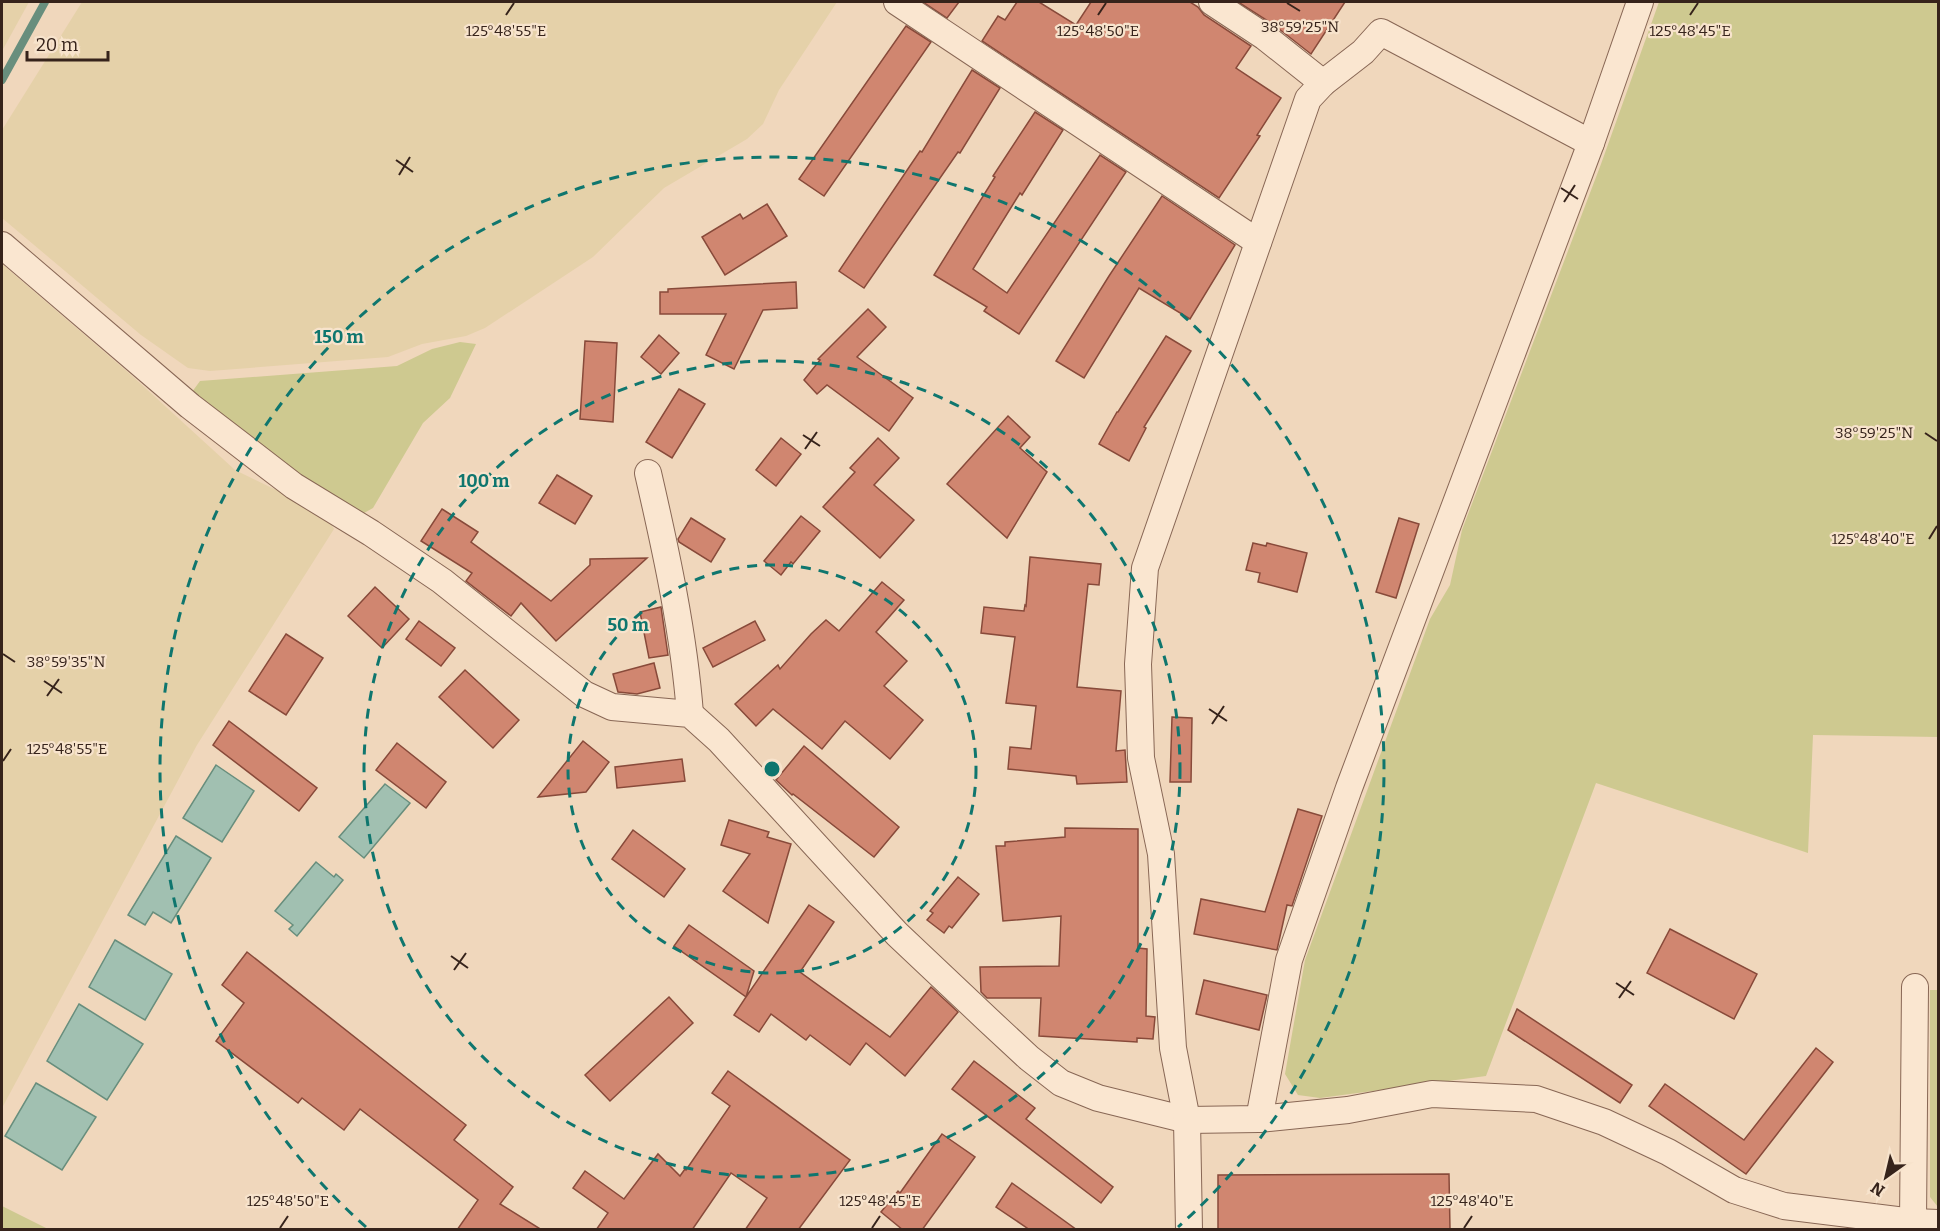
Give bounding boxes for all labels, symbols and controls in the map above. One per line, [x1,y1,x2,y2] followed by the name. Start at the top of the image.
[1261,18,1339,36] text: 38°59'25"N
[466,22,546,40] text: 125°48'55"E
[1057,22,1139,40] text: 125°48'50"E
[1649,22,1731,40] text: 125°48'45"E
[27,24,108,62] scale bar
[36,34,78,56] text: 20 m
[314,326,364,348] text: 150 m
[1835,424,1913,442] text: 38°59'25"N
[458,470,510,492] text: 100 m
[1831,530,1915,548] text: 125°48'40"E
[607,614,649,636] text: 50 m
[27,653,105,671] text: 38°59'35"N
[27,740,107,758] text: 125°48'55"E
[762,759,782,779] centre of rings
[1856,1147,1916,1207] north arrow
[1867,1178,1888,1200] text: N
[247,1192,329,1210] text: 125°48'50"E
[839,1192,921,1210] text: 125°48'45"E
[1430,1192,1514,1210] text: 125°48'40"E

